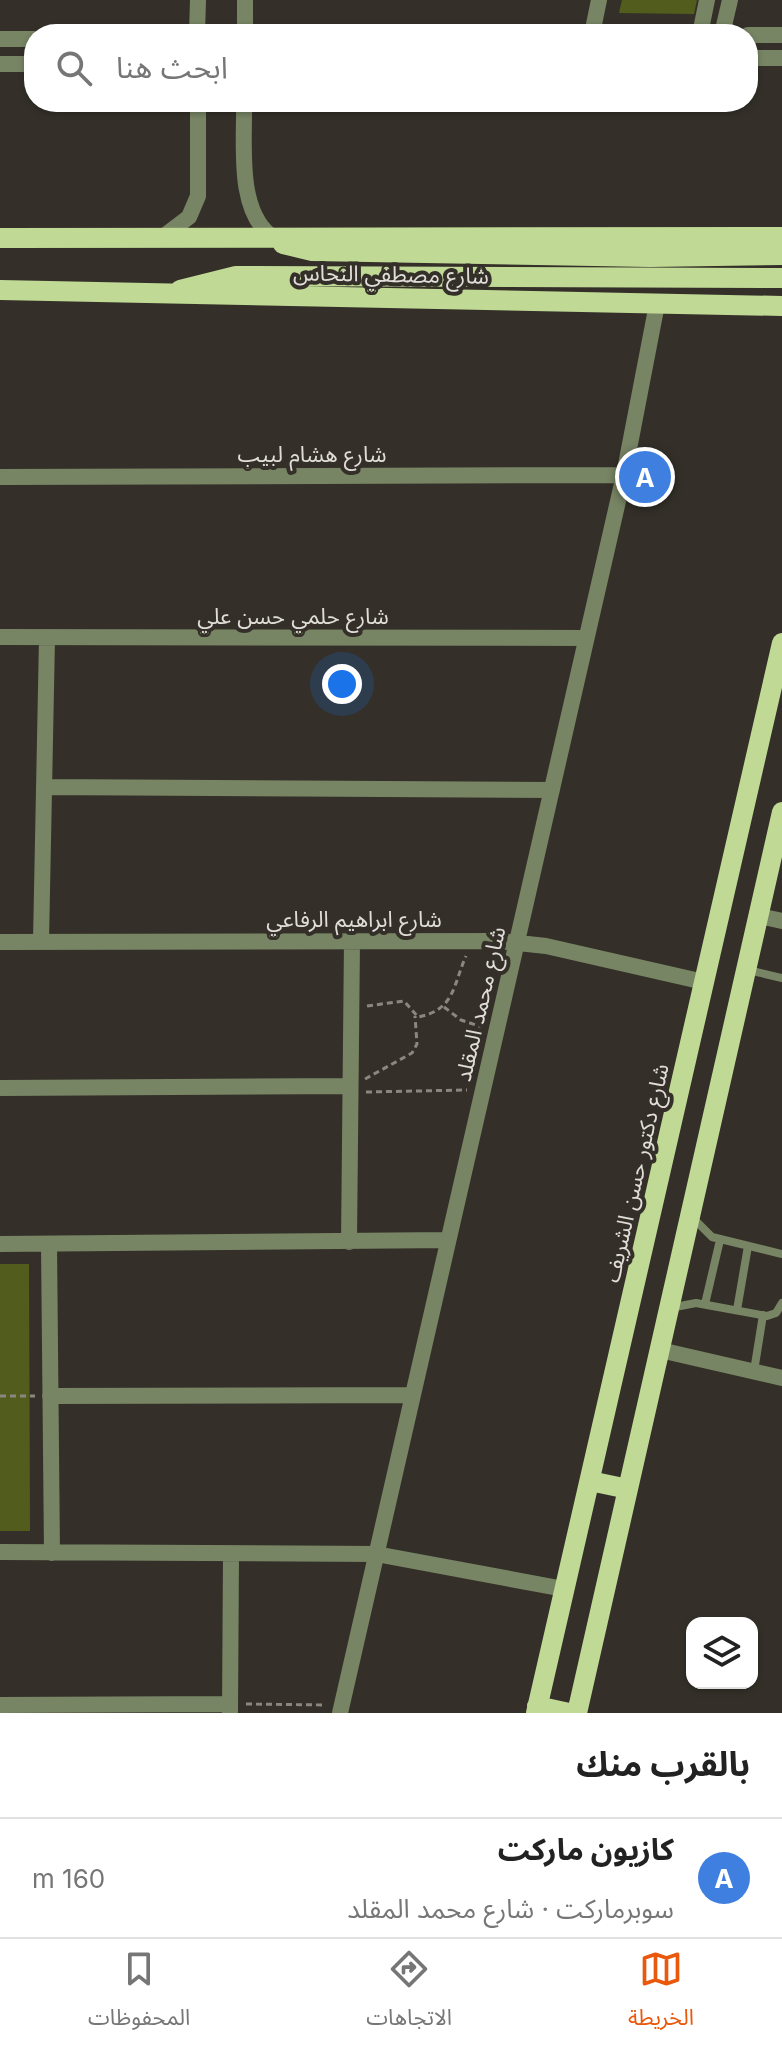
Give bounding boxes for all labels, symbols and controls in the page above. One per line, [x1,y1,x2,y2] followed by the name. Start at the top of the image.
[24,24,758,112] search box
[52,46,96,90] icon: search
[116,49,228,85] text: ابحث هنا
[293,259,489,293] street label: شارع مصطفي النحاس
[237,441,387,471] street label: شارع هشام لبيب
[619,447,671,507] pin: A
[197,603,389,633] street label: شارع حلمي حسن علي
[322,664,362,704] your location
[266,906,442,936] street label: شارع ابراهيم الرفاعي
[450,924,514,1085] street label: شارع محمد المقلد
[598,1061,678,1286] street label: شارع دكتور حسن الشريف
[686,1617,758,1689] map controls
[686,1617,758,1689] button: layers
[576,1743,750,1784] text: بالقرب منك
[498,1831,674,1867] text: كازيون ماركت
[32,1863,105,1894] text: 160 m
[714,1863,734,1894] text: A
[347,1893,674,1924] text: سوبرماركت · شارع محمد المقلد
[88,1947,190,2041] tab: المحفوظات
[366,1947,452,2041] tab: الاتجاهات
[628,1947,694,2041] tab: الخريطة

